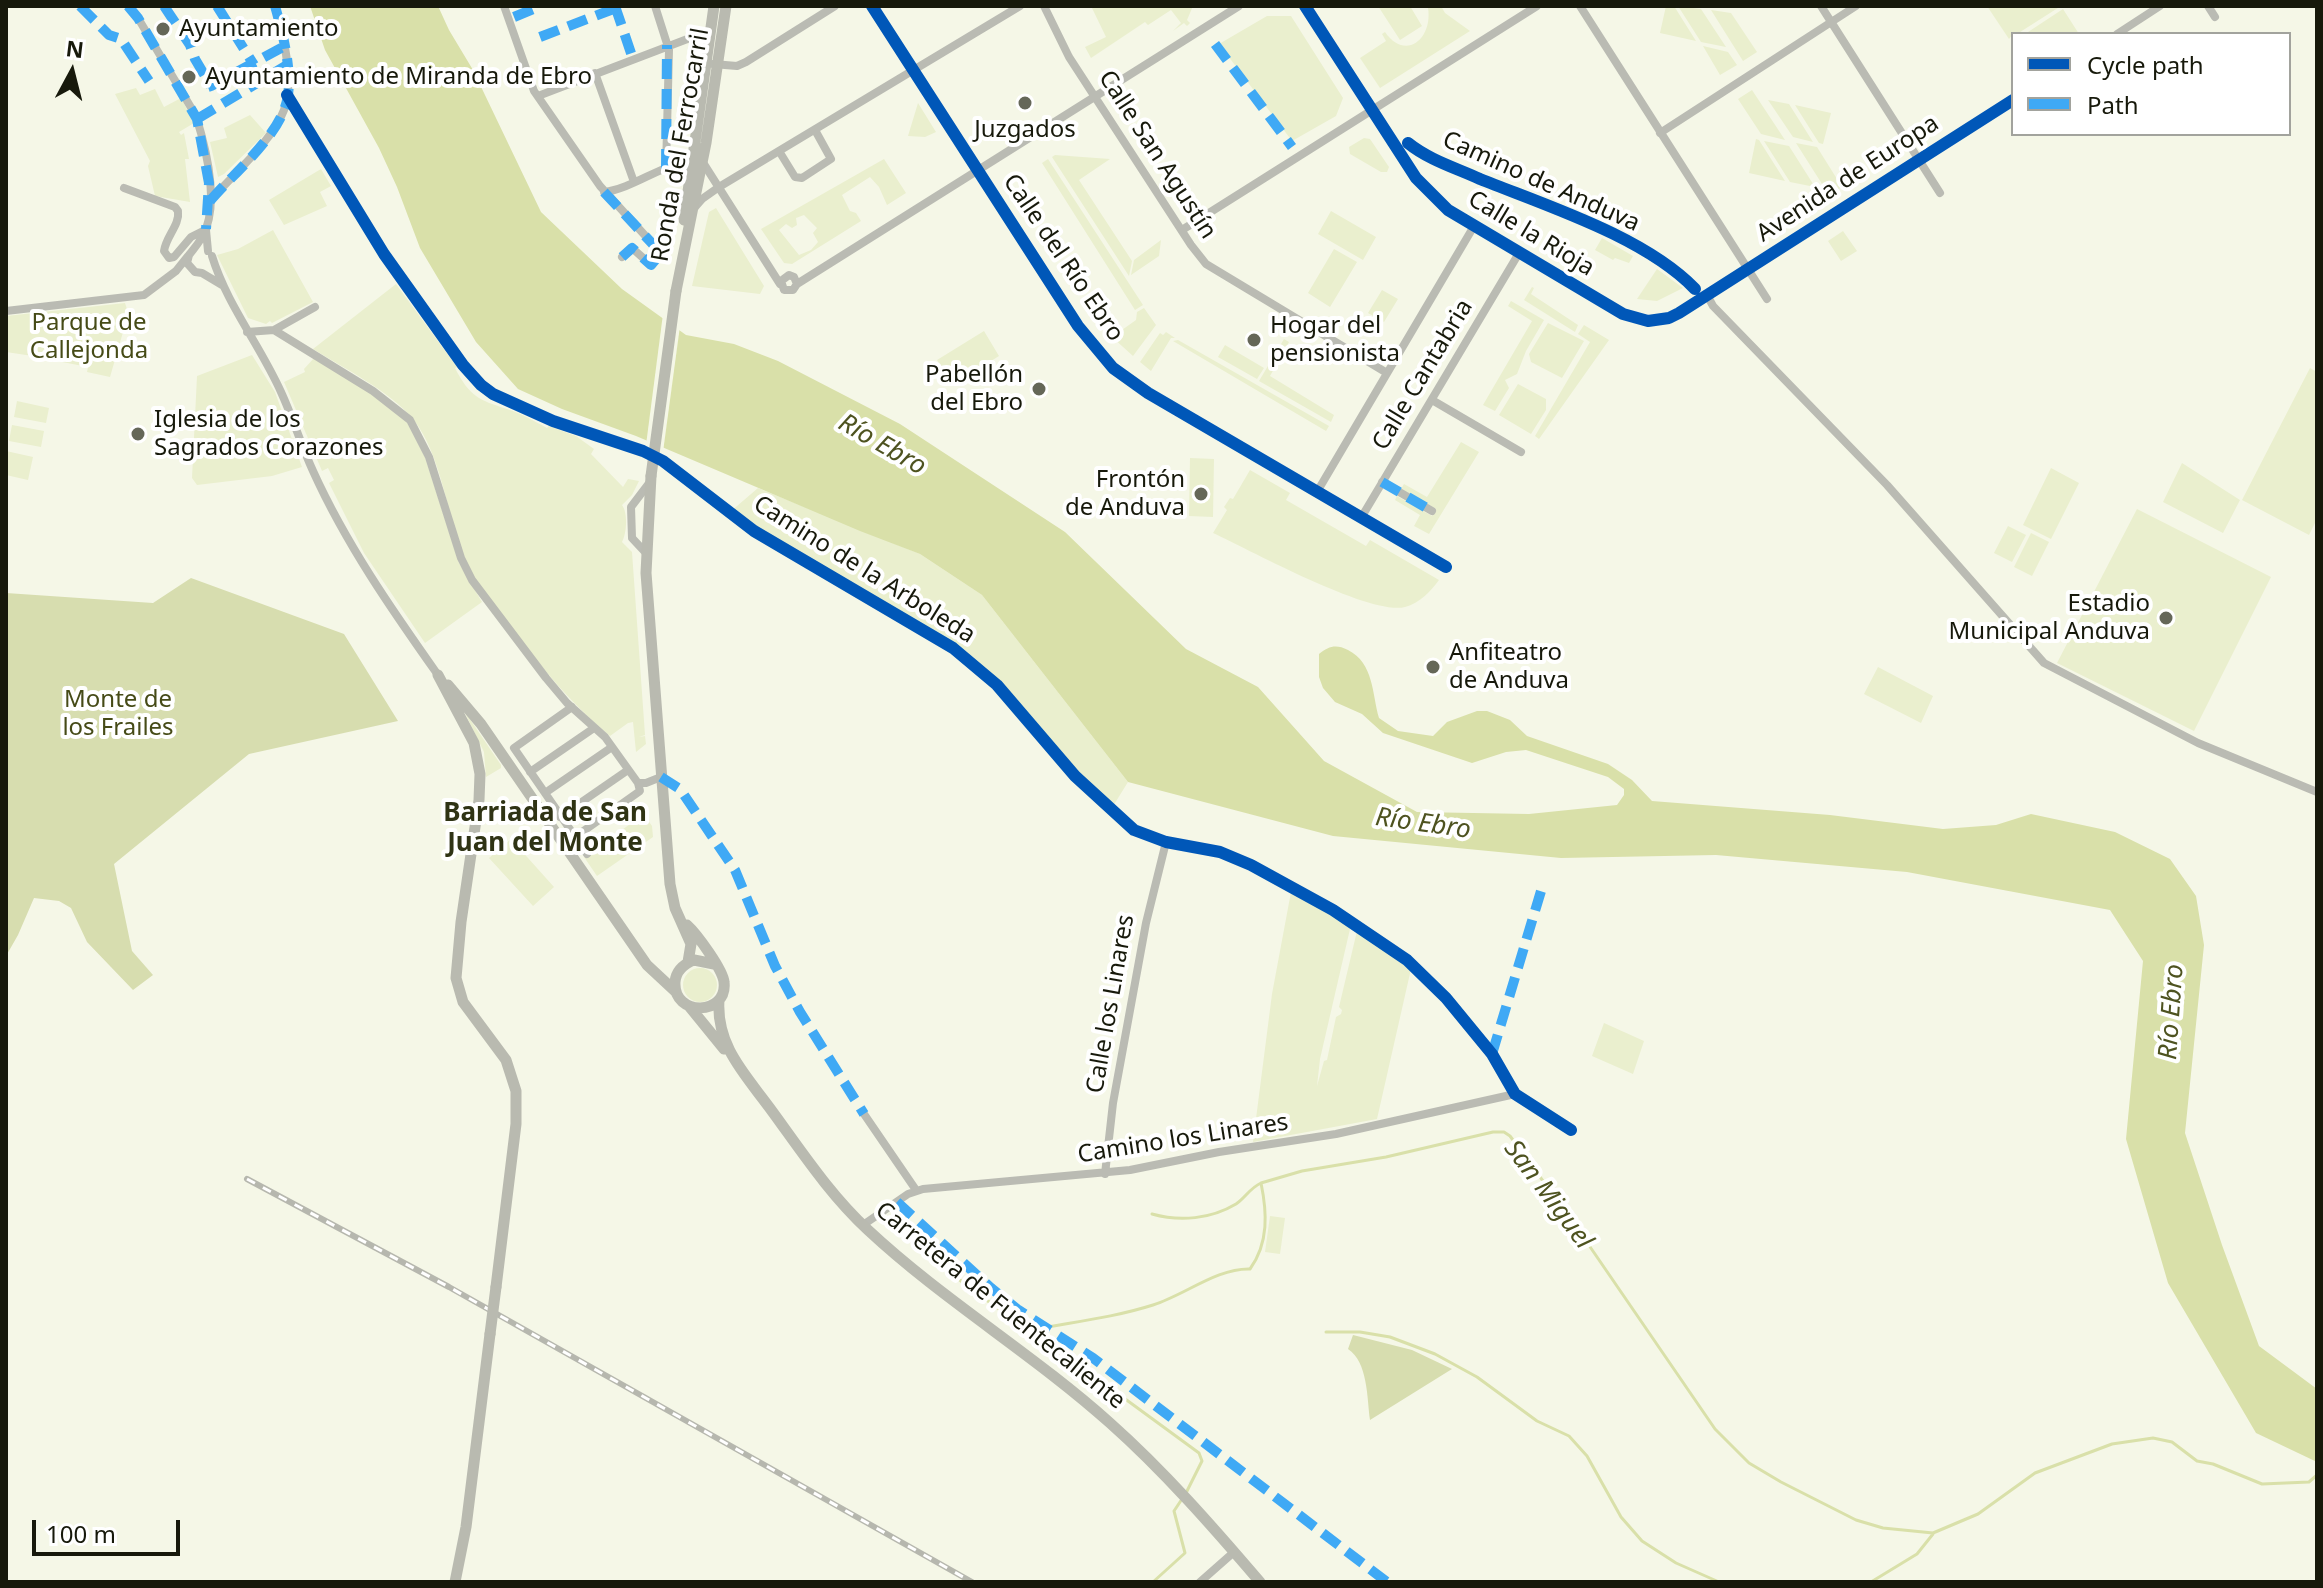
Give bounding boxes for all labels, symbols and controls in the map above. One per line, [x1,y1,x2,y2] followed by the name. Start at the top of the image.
[179,15,339,43] place label: Ayuntamiento
[154,20,172,38] marker: Ayuntamiento
[646,26,716,264] street label: Ronda del Ferrocarril
[32,32,112,112] north arrow
[64,32,86,64] text: N
[2011,32,2291,136] legend
[2087,48,2204,81] text: Cycle path
[205,63,592,91] place label: Ayuntamiento de Miranda de Ebro
[1092,66,1222,244] street label: Calle San Agustín
[180,68,198,86] marker: Ayuntamiento de Miranda de Ebro
[2087,88,2138,121] text: Path
[1016,94,1034,112] marker: Juzgados
[1751,109,1945,249] street label: Avenida de Europa
[974,116,1076,144] place label: Juzgados
[1438,126,1644,238] street label: Camino de Anduva
[996,169,1130,347] street label: Calle del Río Ebro
[1463,185,1599,283] street label: Calle la Rioja
[1367,294,1479,456] street label: Calle Cantabria
[30,309,148,365] park label: Parque de Callejonda
[1270,312,1400,368] place label: Hogar del pensionista
[1245,331,1263,349] marker: Hogar del pensionista
[925,361,1023,417] place label: Pabellón del Ebro
[1030,380,1048,398] marker: Pabellón del Ebro
[154,406,384,462] place label: Iglesia de los Sagrados Corazones
[833,408,931,482] water label: Río Ebro
[129,425,147,443] marker: Iglesia de los Sagrados Corazones
[1065,466,1185,522] place label: Frontón de Anduva
[1192,485,1210,503] marker: Frontón de Anduva
[748,490,980,650] street label: Camino de la Arboleda
[1949,590,2150,646] place label: Estadio Municipal Anduva
[2157,609,2175,627] marker: Estadio Municipal Anduva
[1449,639,1569,695] place label: Anfiteatro de Anduva
[1424,658,1442,676] marker: Anfiteatro de Anduva
[62,686,174,742] park label: Monte de los Frailes
[443,798,647,860] district label: Barriada de San Juan del Monte
[1373,802,1473,846] water label: Río Ebro
[1081,912,1141,1096] street label: Calle los Linares
[2153,963,2191,1061] water label: Río Ebro
[1076,1108,1290,1170] street label: Camino los Linares
[1497,1134,1599,1256] water label: San Miguel
[869,1196,1131,1416] street label: Carretera de Fuentecaliente
[36,1504,184,1554] scale bar
[46,1517,116,1550] text: 100 m

